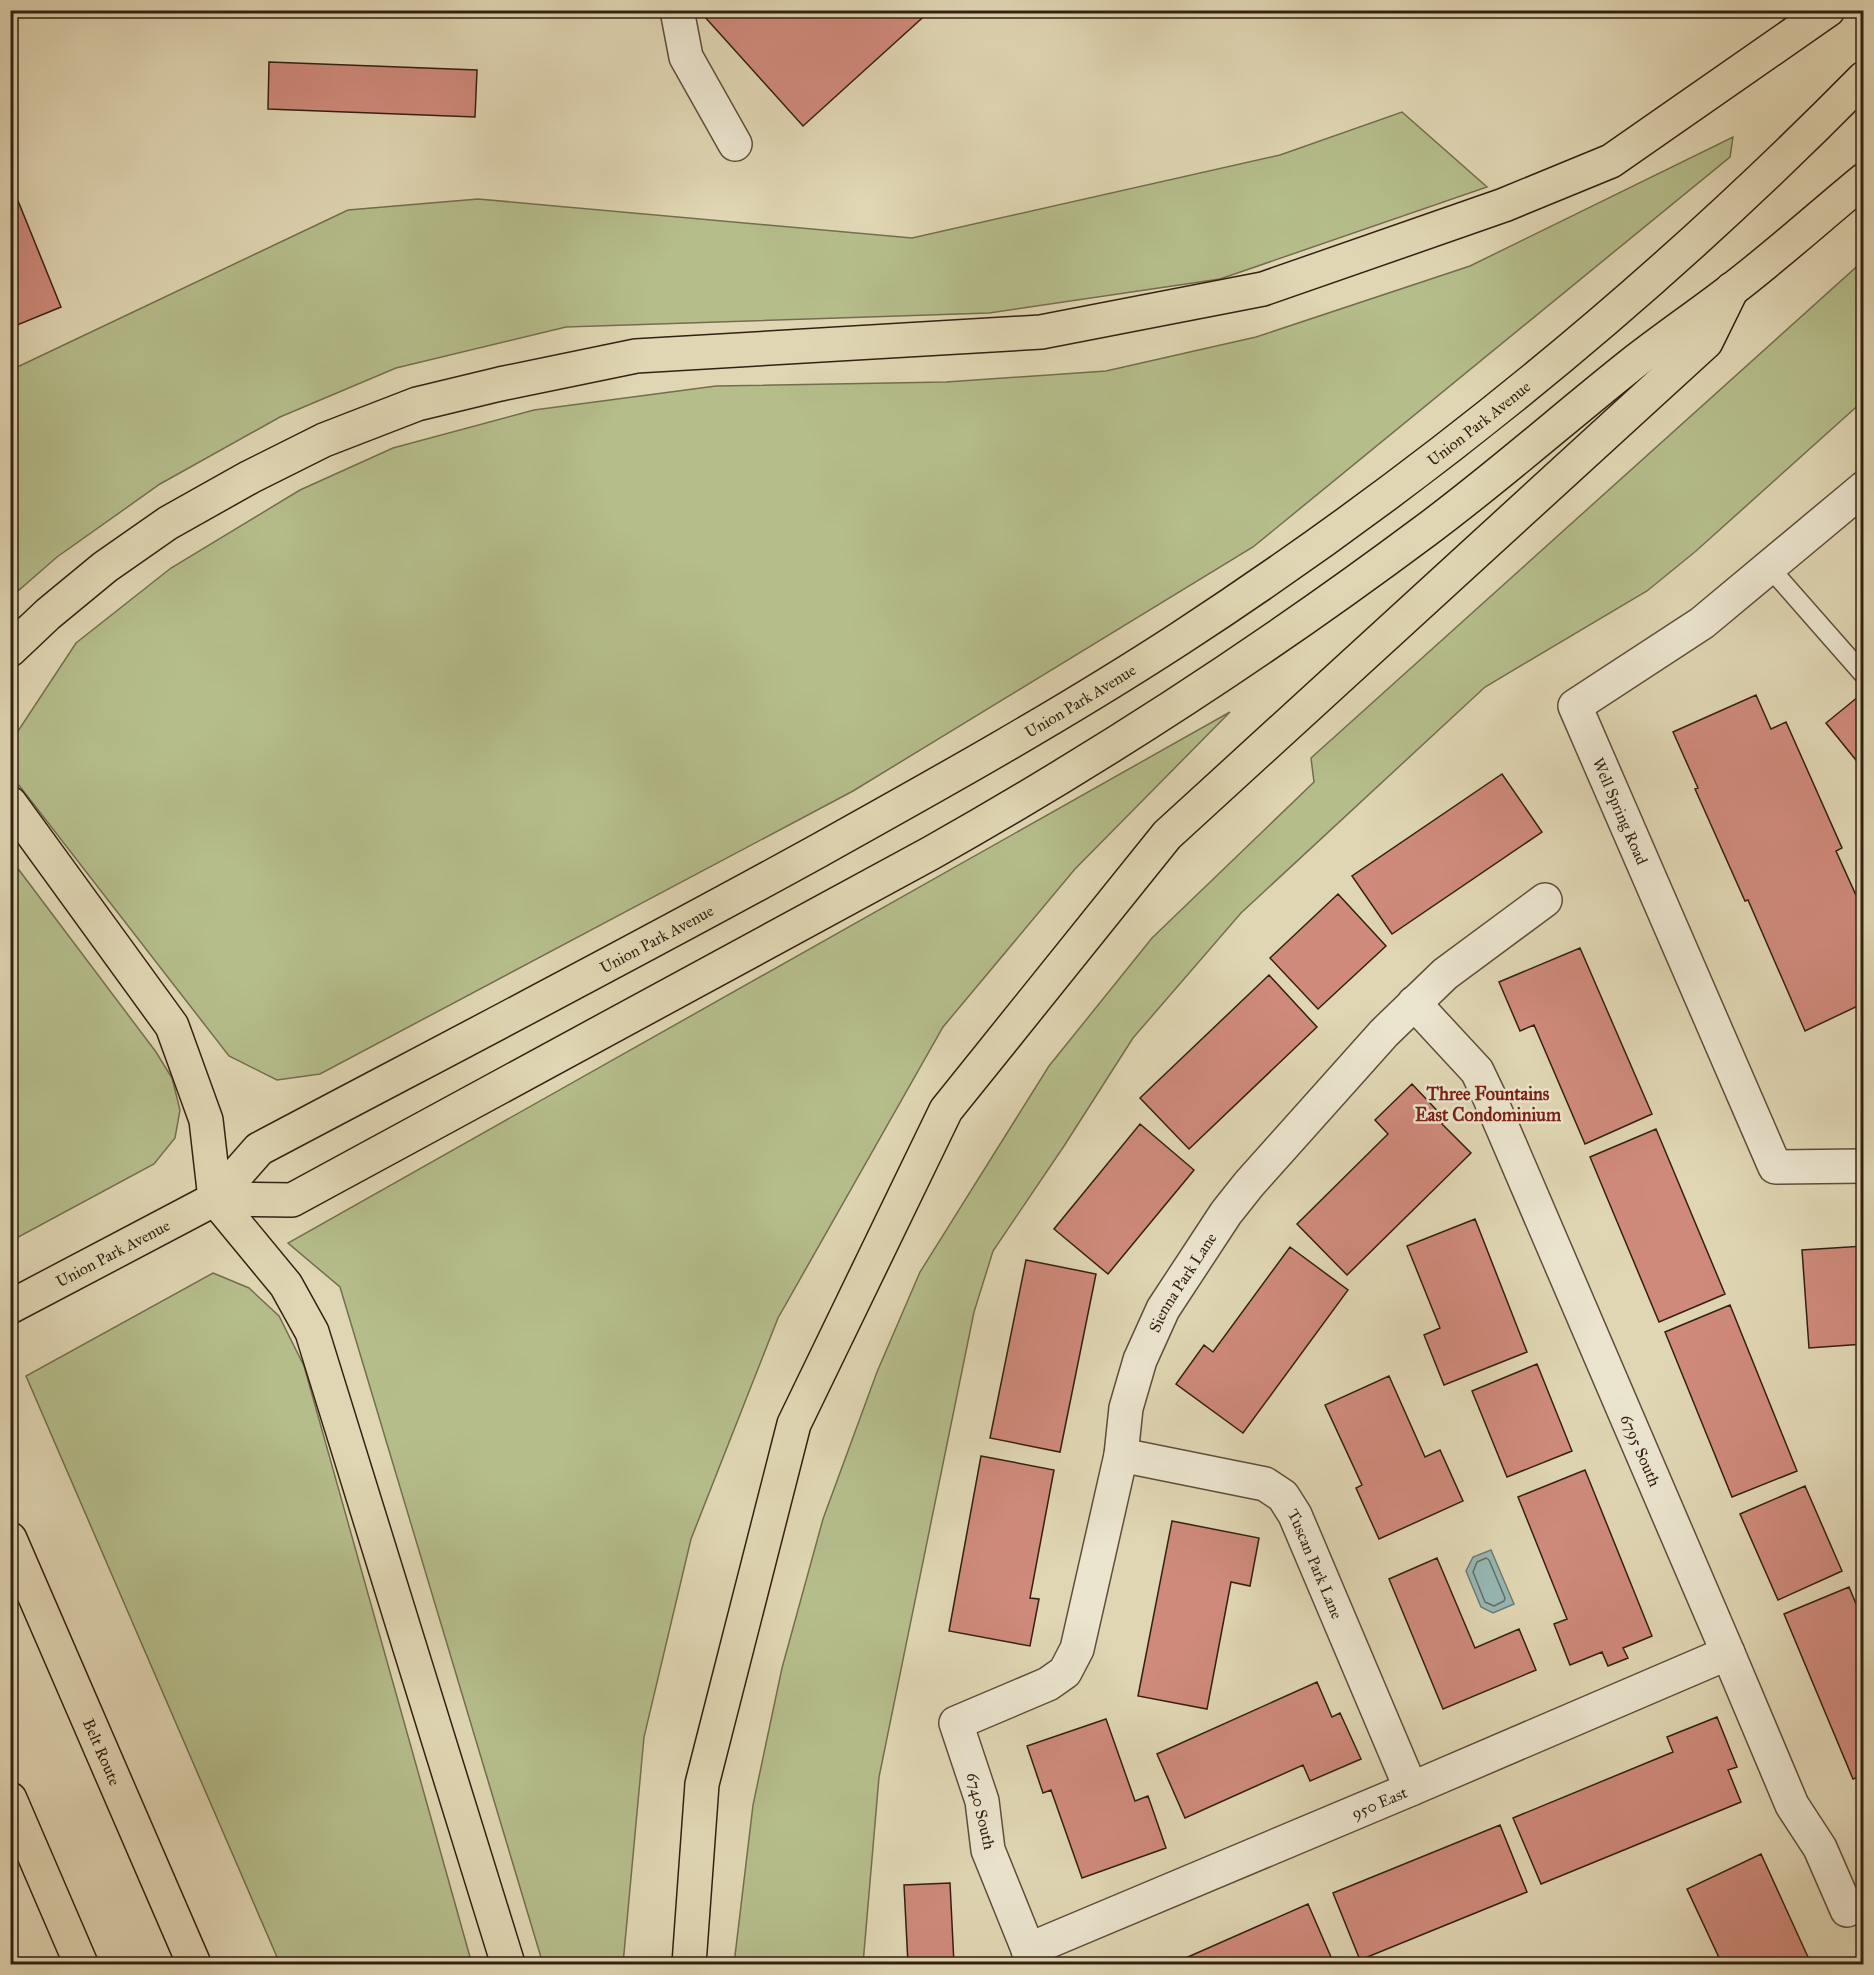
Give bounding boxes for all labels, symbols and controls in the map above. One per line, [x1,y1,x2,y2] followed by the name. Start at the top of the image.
[1423,376,1534,470] street label: Union Park Avenue
[1021,660,1139,741] street label: Union Park Avenue
[1589,755,1652,867] street label: Well Spring Road
[596,900,717,977] street label: Union Park Avenue
[1415,1083,1562,1126] district label: Three Fountains East Condominium
[52,1215,173,1291] street label: Union Park Avenue
[1144,1229,1220,1335] street label: Sienna Park Lane
[1617,1411,1665,1489] street label: 6795 South
[1284,1505,1347,1622] street label: Tuscan Park Lane
[79,1716,125,1788] street label: Belt Route
[963,1771,999,1851] street label: 6740 South
[1349,1782,1410,1822] street label: 950 East

